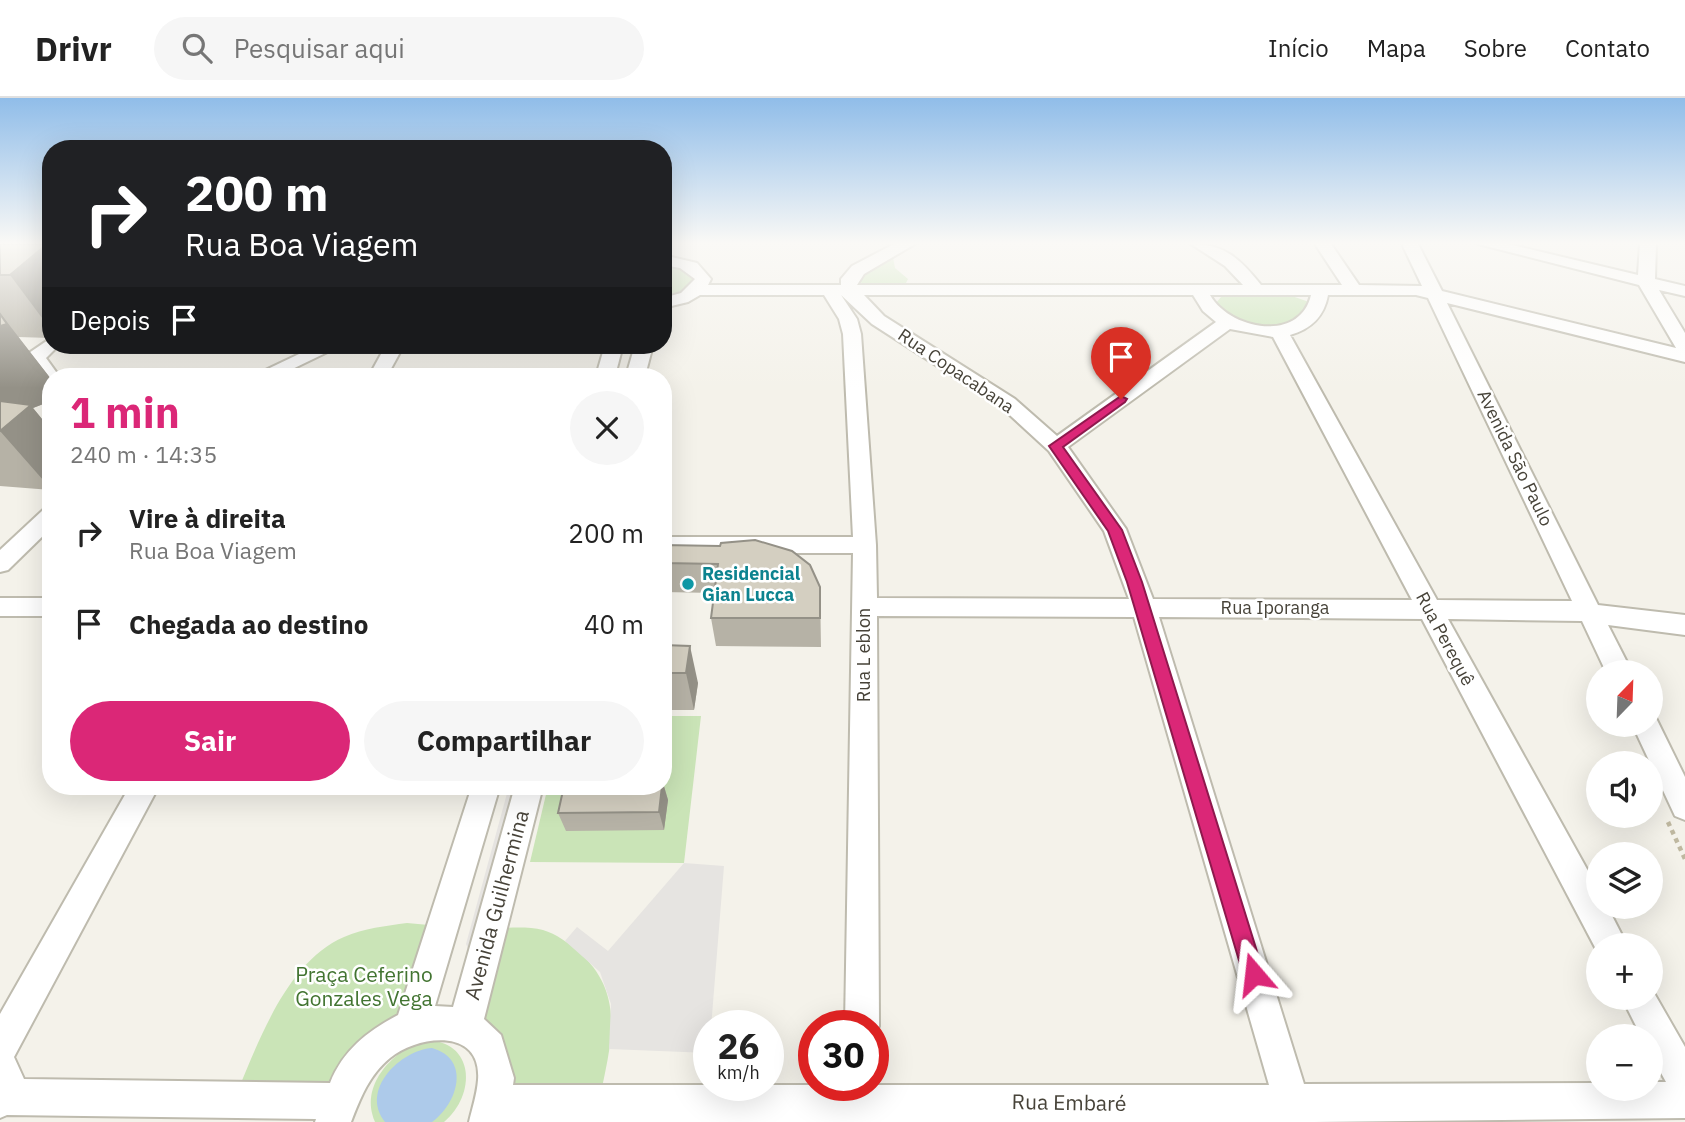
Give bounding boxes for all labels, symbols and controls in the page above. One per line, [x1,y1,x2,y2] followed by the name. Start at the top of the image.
[154,17,644,80] search box
[35,27,112,70] text: Drivr
[178,29,216,67] icon: search
[234,31,405,65] text: Pesquisar aqui
[1268,32,1329,64] text: Início
[1367,32,1426,64] text: Mapa
[1464,32,1527,64] text: Sobre
[1565,32,1650,64] text: Contato
[185,161,329,224] text: 200 m
[70,168,161,259] icon: right
[185,223,419,265] text: Rua Boa Viagem
[165,301,203,339] icon: arrive
[70,303,151,337] text: Depois
[894,323,1019,418] street label: Rua Copacabana
[1091,327,1151,399] pin
[1102,338,1140,376] icon: arrive
[70,385,180,440] text: 1 min
[1473,386,1558,530] street label: Avenida São Paulo
[570,391,644,465] button: close
[70,439,217,469] text: 240 m · 14:35
[129,501,286,535] text: Vire à direita
[70,514,108,552] icon: right
[568,516,644,550] text: 200 m
[129,535,297,565] text: Rua Boa Viagem
[702,562,801,606] place label: Residencial Gian Lucca
[680,576,696,592] marker: Residencial Gian Lucca
[1411,588,1480,690] street label: Rua Perequê
[1221,596,1330,619] street label: Rua Iporanga
[70,605,108,643] icon: arrive
[129,607,368,641] text: Chegada ao destino
[584,607,644,641] text: 40 m
[852,608,875,702] street label: Rua L eblon
[1586,660,1662,737] north arrow
[1586,660,1663,1101] map controls
[70,701,350,781] button: Sair
[364,701,644,781] button: Compartilhar
[1586,751,1663,828] button: sound
[457,807,535,1003] street label: Avenida Guilhermina
[1586,842,1663,919] button: layers
[1586,933,1663,1010] button: +
[1217,937,1291,1011] position arrow
[295,960,433,1012] park label: Praça Ceferino Gonzales Vega
[798,1010,889,1101] speed limit sign: 30
[717,1023,760,1069] text: 26
[1586,1024,1663,1101] button: −
[717,1061,760,1084] text: km/h
[1011,1087,1127,1117] street label: Rua Embaré

